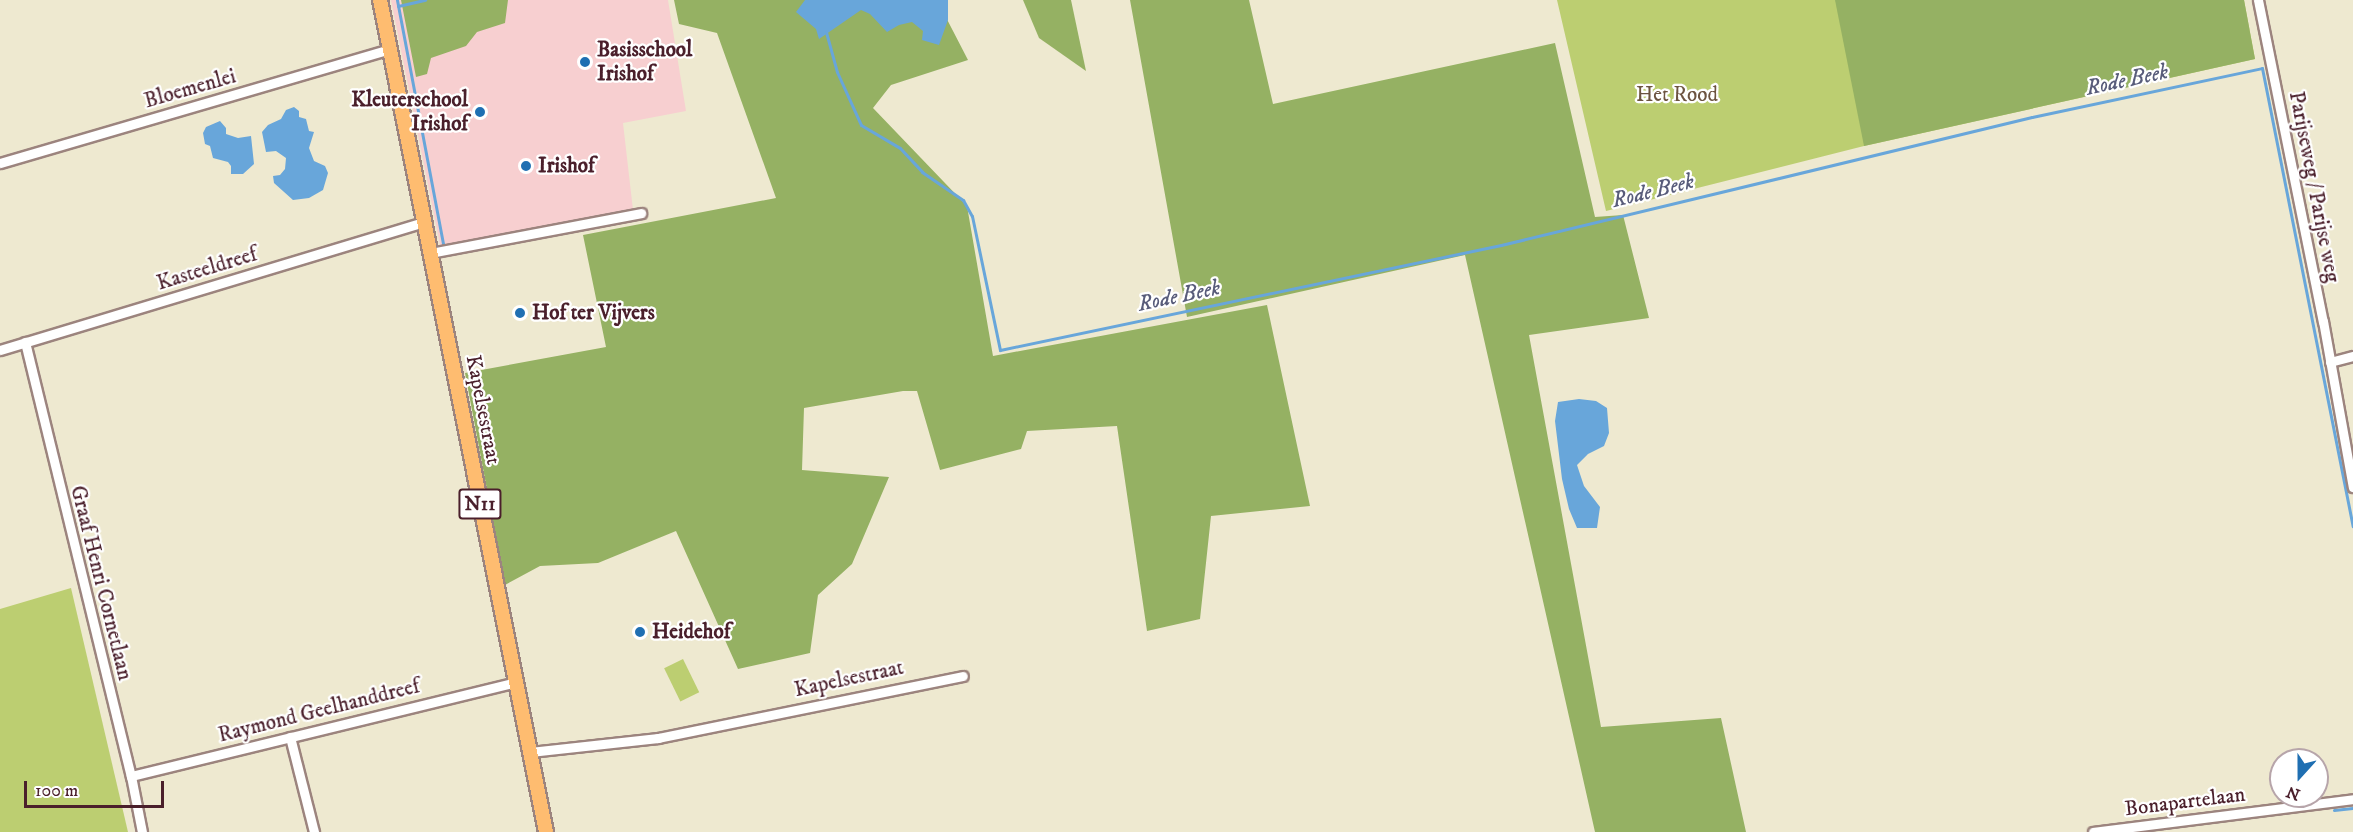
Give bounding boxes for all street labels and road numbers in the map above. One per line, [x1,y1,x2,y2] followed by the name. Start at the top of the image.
[141,64,239,114] street label: Bloemenlei
[2283,89,2345,285] street label: Parijseweg / Parijse weg
[154,242,260,296] street label: Kasteeldreef
[460,353,506,467] street label: Kapelsestraat
[65,483,137,683] street label: Graaf Henri Cornetlaan
[458,487,502,521] road number: N11
[792,655,906,703] street label: Kapelsestraat
[216,674,422,748] street label: Raymond Geelhanddreef
[2123,782,2247,822] street label: Bonapartelaan

